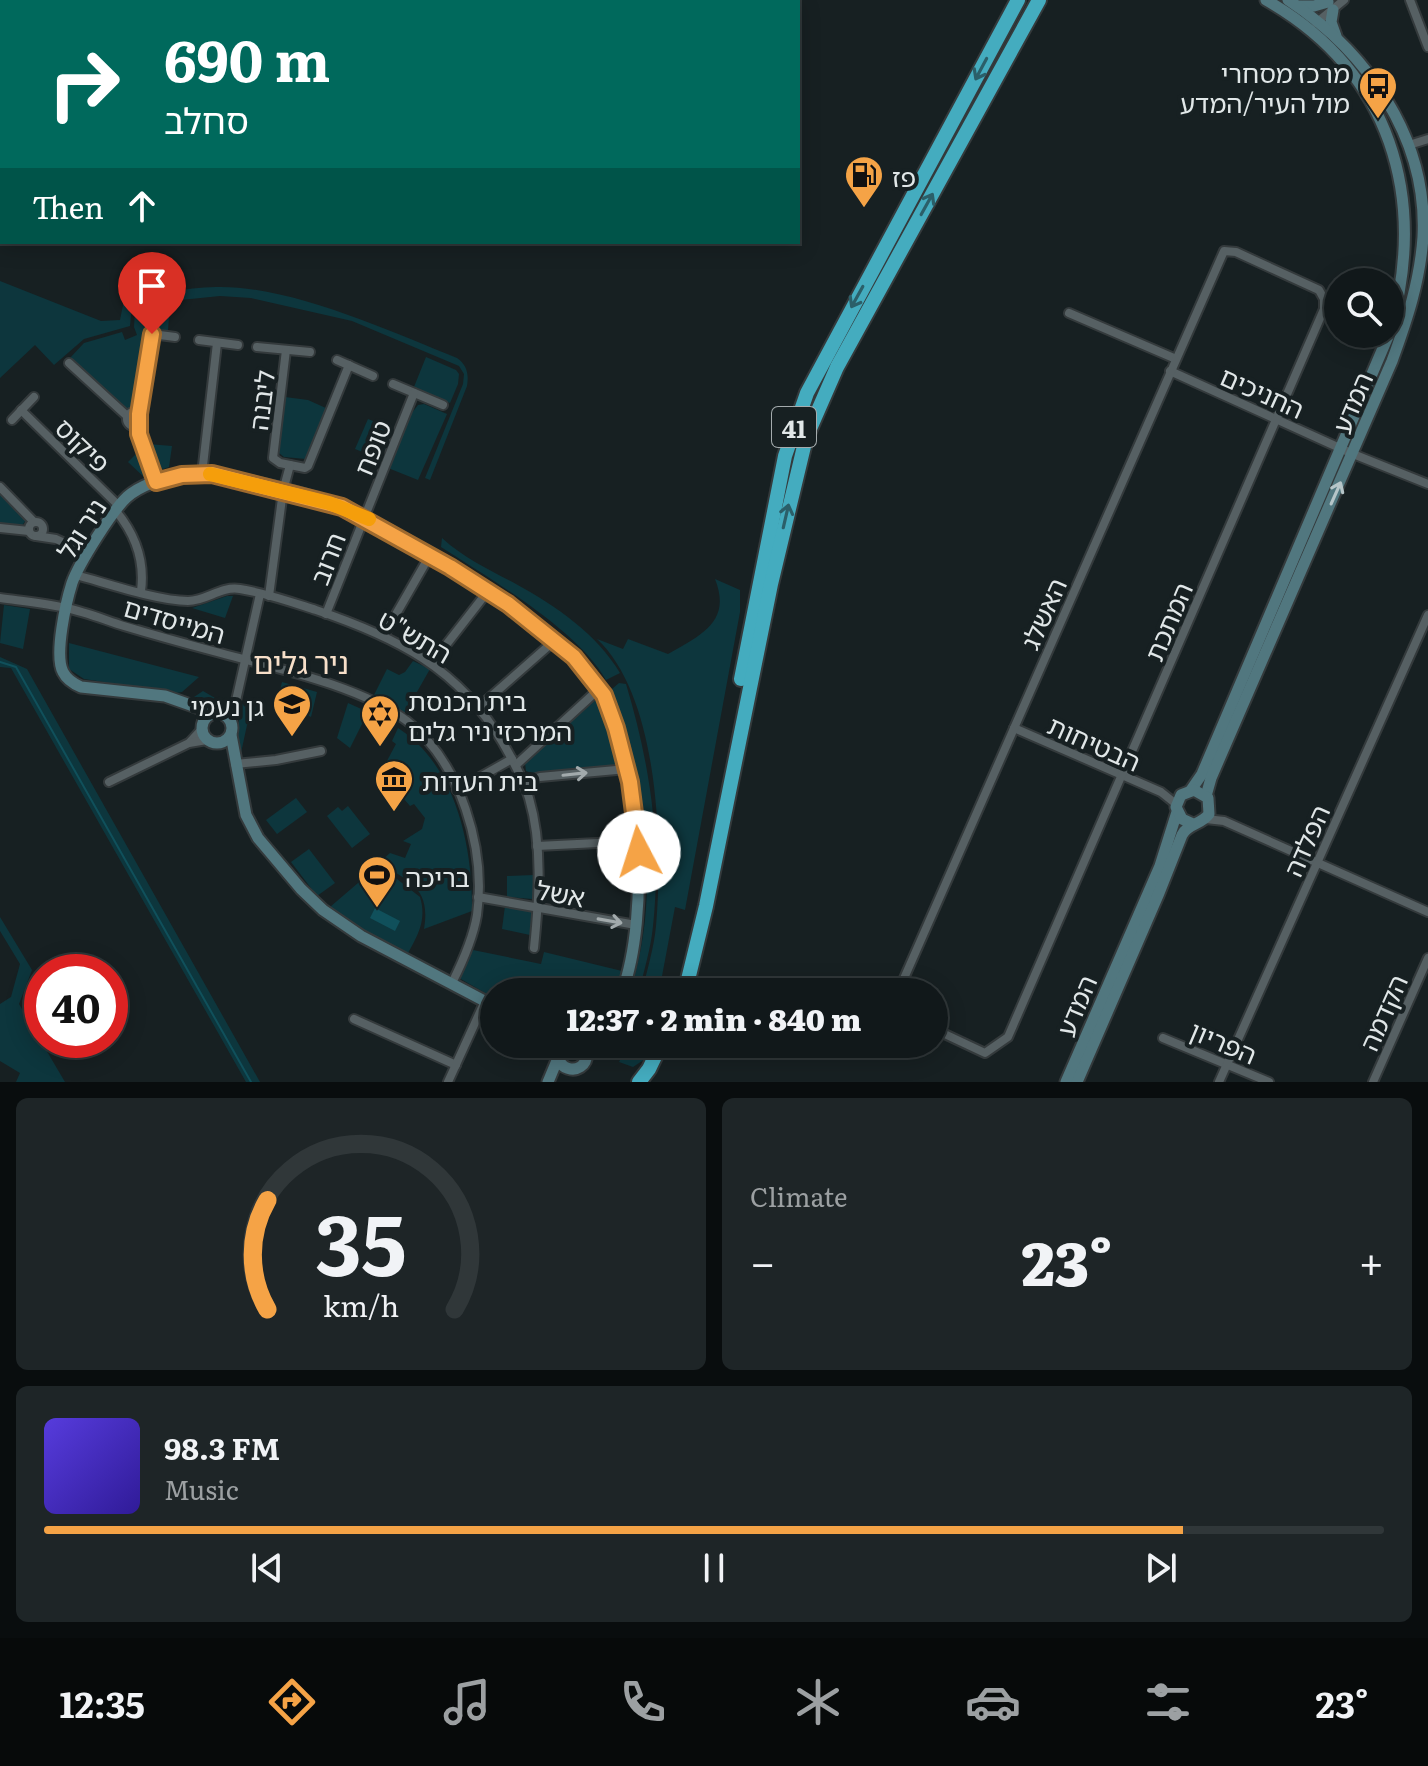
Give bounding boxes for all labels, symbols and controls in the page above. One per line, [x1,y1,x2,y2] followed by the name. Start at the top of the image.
[164,16,330,99] text: 690 m
[32,32,136,136] icon: right
[1180,52,1350,121] place label: מרכז מסחרי מול העיר/המדע
[973,57,989,80] one-way arrow
[1357,65,1399,120] bus stop icon: מרכז מסחרי מול העיר/המדע
[164,92,249,145] text: סחלב
[843,154,885,209] fuel station icon: פז
[892,156,916,195] place label: פז
[32,184,104,228] text: Then
[120,184,164,228] icon: ahead
[919,193,935,216] one-way arrow
[118,252,186,334] pin
[130,264,174,308] icon: arrive
[1324,268,1404,348] map controls
[1324,268,1404,348] button: search
[849,285,865,308] one-way arrow
[1215,355,1311,427] street label: החניכים
[1321,365,1381,439] street label: המדע
[237,368,283,432] street label: ליבנה
[772,407,816,447] road number: 41
[47,408,121,480] street label: פיקוס
[342,413,400,481] street label: טופח
[1329,481,1344,505] one-way arrow
[46,490,114,566] street label: ניר וגל
[779,504,794,529] one-way arrow
[298,526,354,590] street label: חרוב
[1009,571,1075,655] street label: האשלג
[1133,576,1201,666] street label: המתכת
[120,586,230,652] street label: המייסדים
[372,598,460,672] street label: התש"ט
[253,639,349,683] district label: ניר גלים
[408,680,572,749] place label: בית הכנסת המרכזי ניר גלים
[271,683,313,738] school or university icon: גן נעמי
[190,685,264,724] place label: גן נעמי
[359,693,401,748] synagogue icon: בית הכנסת המרכזי ניר גלים
[1042,704,1148,780] street label: הבטיחות
[373,758,415,813] museum icon: בית העדות
[422,760,538,799] place label: בית העדות
[561,766,588,781] one-way arrow
[1272,798,1338,882] street label: הפלדה
[597,810,681,894] position arrow
[356,854,398,909] sports icon: בריכה
[405,856,470,895] place label: בריכה
[534,869,588,915] street label: אשל
[597,914,622,929] one-way arrow
[24,954,128,1058] speed limit sign: 40
[1045,968,1105,1042] street label: המדע
[1348,968,1416,1056] street label: הקדמה
[567,996,861,1040] text: 12:37 · 2 min · 840 m
[1184,1009,1264,1073] street label: הפריון
[750,1176,848,1215] text: Climate
[315,1178,407,1302] text: 35
[1021,1215,1113,1304] text: 23°
[750,1227,776,1293] text: −
[1358,1227,1384,1293] text: +
[323,1283,399,1326] text: km/h
[164,1425,280,1469] text: 98.3 FM
[164,1469,239,1508] text: Music
[245,1546,289,1590] icon: previous
[692,1546,736,1590] icon: pause
[1139,1546,1183,1590] icon: next
[264,1674,320,1730] icon: directions
[439,1674,495,1730] icon: music
[615,1674,671,1730] icon: phone
[790,1674,846,1730] icon: climate
[965,1674,1021,1730] icon: car
[1140,1674,1196,1730] icon: filters
[60,1676,145,1729] text: 12:35
[1316,1676,1368,1729] text: 23°

